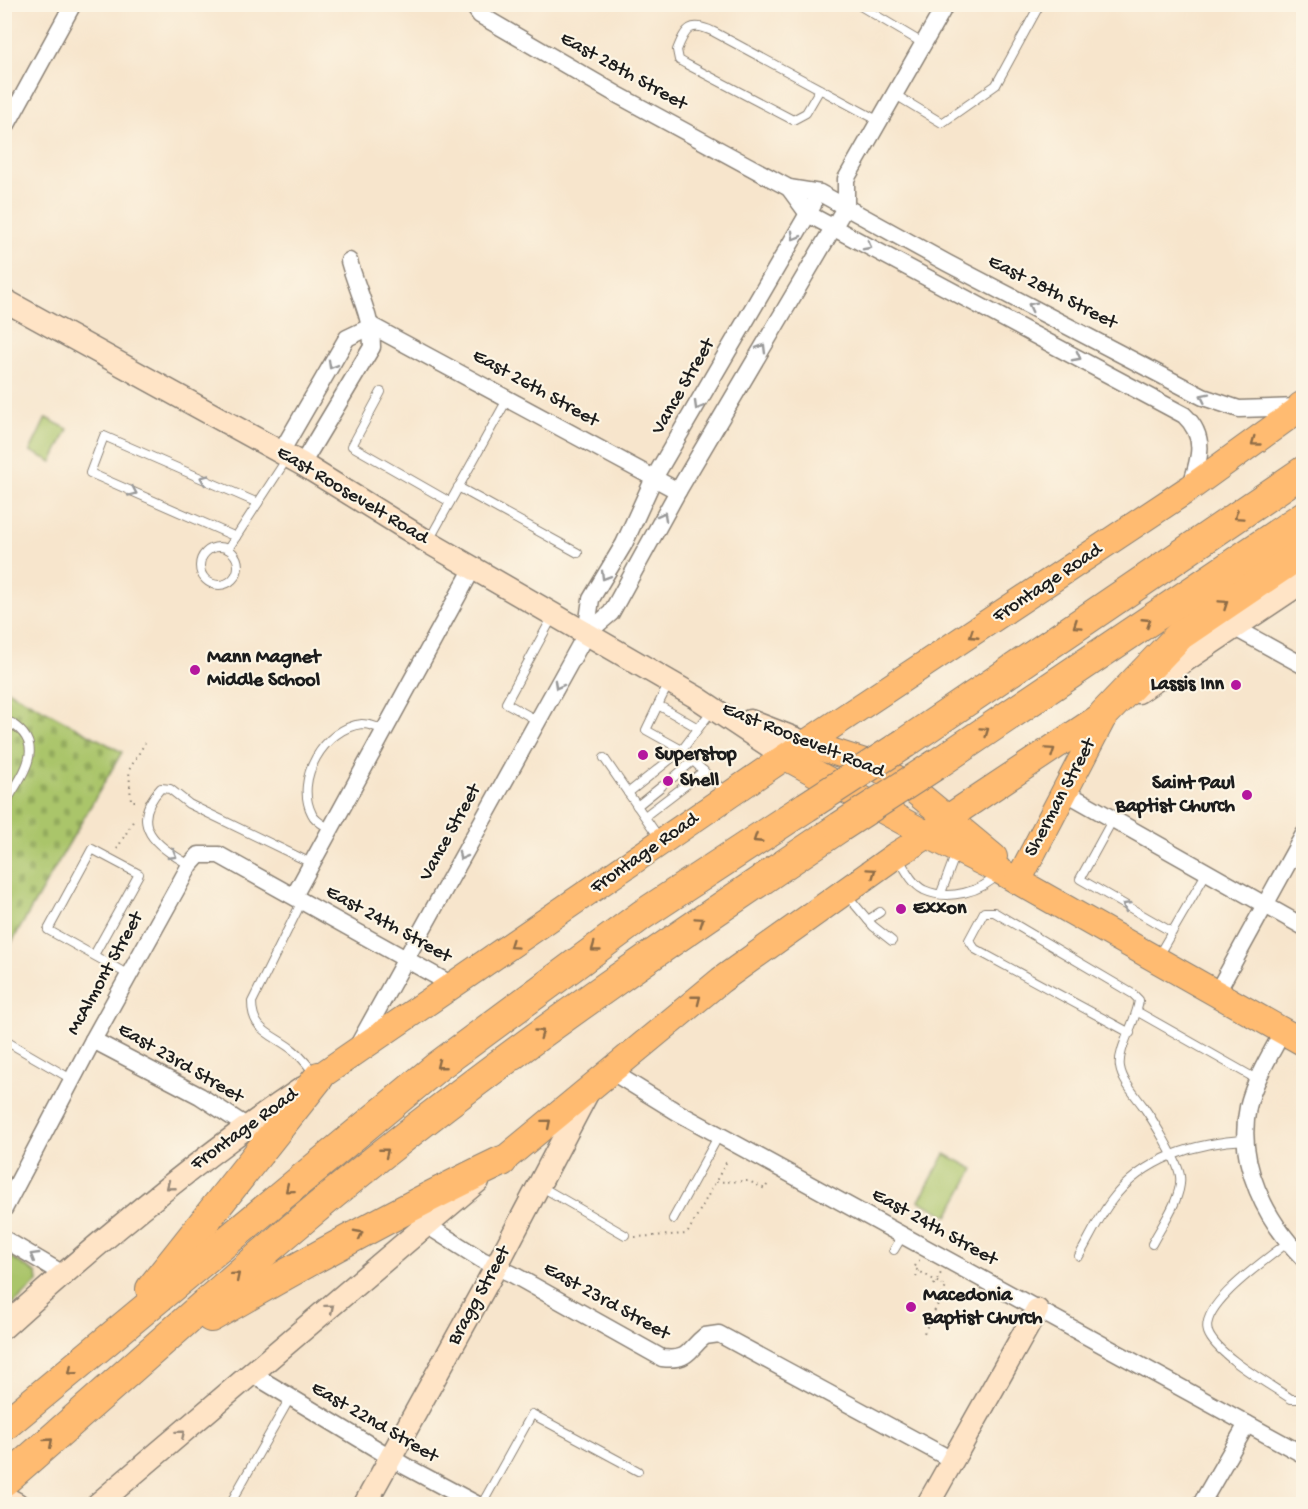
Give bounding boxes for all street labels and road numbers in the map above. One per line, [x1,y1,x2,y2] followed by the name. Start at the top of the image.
[556,28,692,117] street label: East 28th Street
[984,251,1122,336] street label: East 28th Street
[647,333,722,440] street label: Vance Street
[468,345,604,434] street label: East 26th Street
[272,442,434,552] street label: East Roosevelt Road
[988,538,1109,629] street label: Frontage Road
[719,698,890,785] street label: East Roosevelt Road
[1020,733,1103,861] street label: Sherman Street
[415,779,488,886] street label: Vance Street
[586,807,705,900] street label: Frontage Road
[321,881,456,970] street label: East 24th Street
[63,907,150,1040] street label: McAlmont Street
[113,1019,248,1110] street label: East 23rd Street
[186,1082,305,1177] street label: Frontage Road
[867,1184,1002,1273] street label: East 24th Street
[443,1241,517,1350] street label: Bragg Street
[539,1258,675,1347] street label: East 23rd Street
[306,1377,443,1470] street label: East 22nd Street

